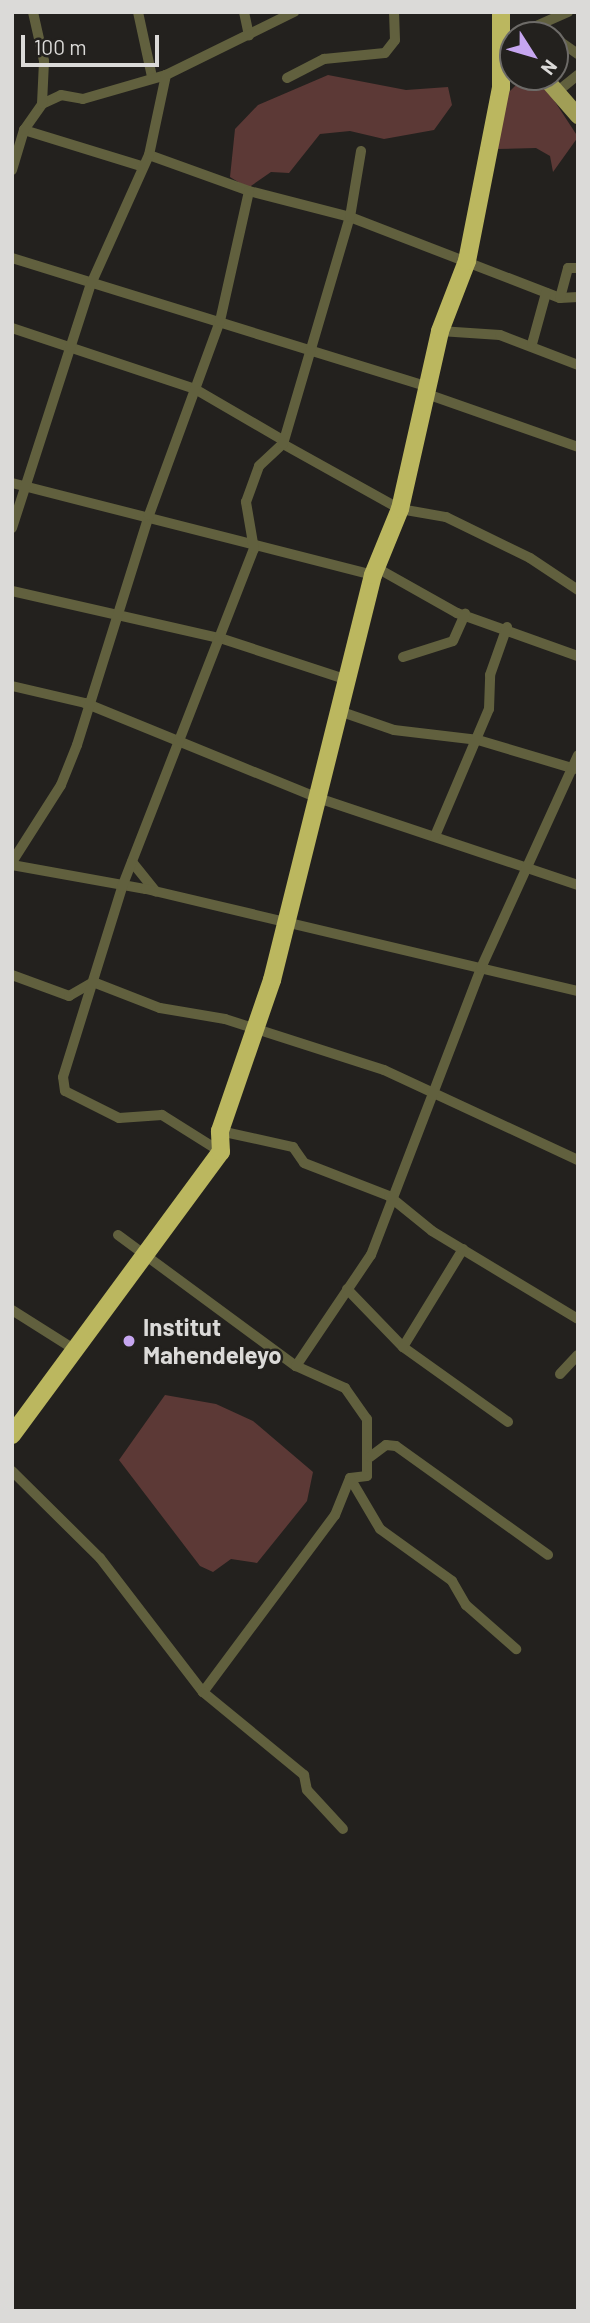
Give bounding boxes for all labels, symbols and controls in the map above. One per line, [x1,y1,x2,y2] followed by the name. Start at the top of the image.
[24,21,163,65] scale bar
[499,21,569,91] north arrow
[34,34,87,59] text: 100 m
[537,56,563,80] text: N
[143,1313,282,1369] place label: Institut Mahendeleyo
[121,1333,137,1349] marker: Institut Mahendeleyo

